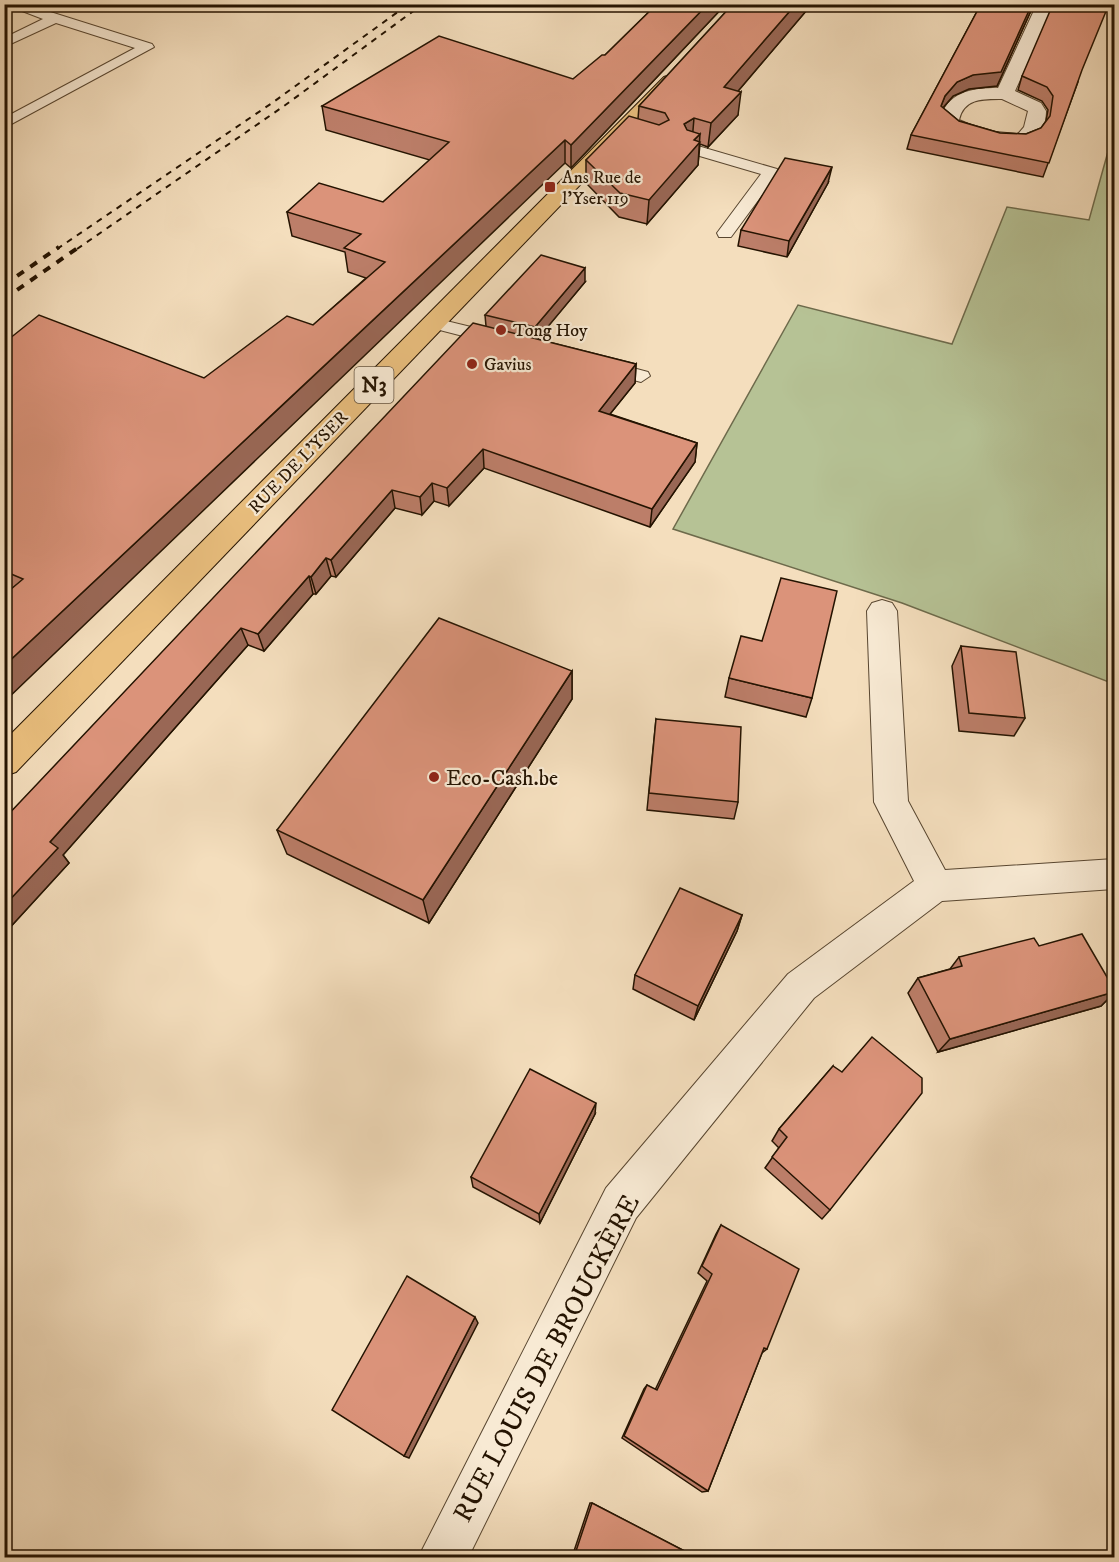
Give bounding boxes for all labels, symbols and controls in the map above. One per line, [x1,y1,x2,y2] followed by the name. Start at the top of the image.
[562,167,641,210] place label: Ans Rue de l'Yser 119
[543,180,557,194] marker: Ans Rue de l'Yser 119
[513,320,588,342] place label: Tong Hoy
[494,323,508,337] marker: Tong Hoy
[484,354,531,376] place label: Gavius
[465,357,479,371] marker: Gavius
[354,367,394,403] road number: N3
[244,407,353,519] street label: RUE DE L'YSER
[446,765,558,792] place label: Eco-Cash.be
[427,770,441,784] marker: Eco-Cash.be
[446,1189,648,1528] street label: RUE LOUIS DE BROUCKÈRE

